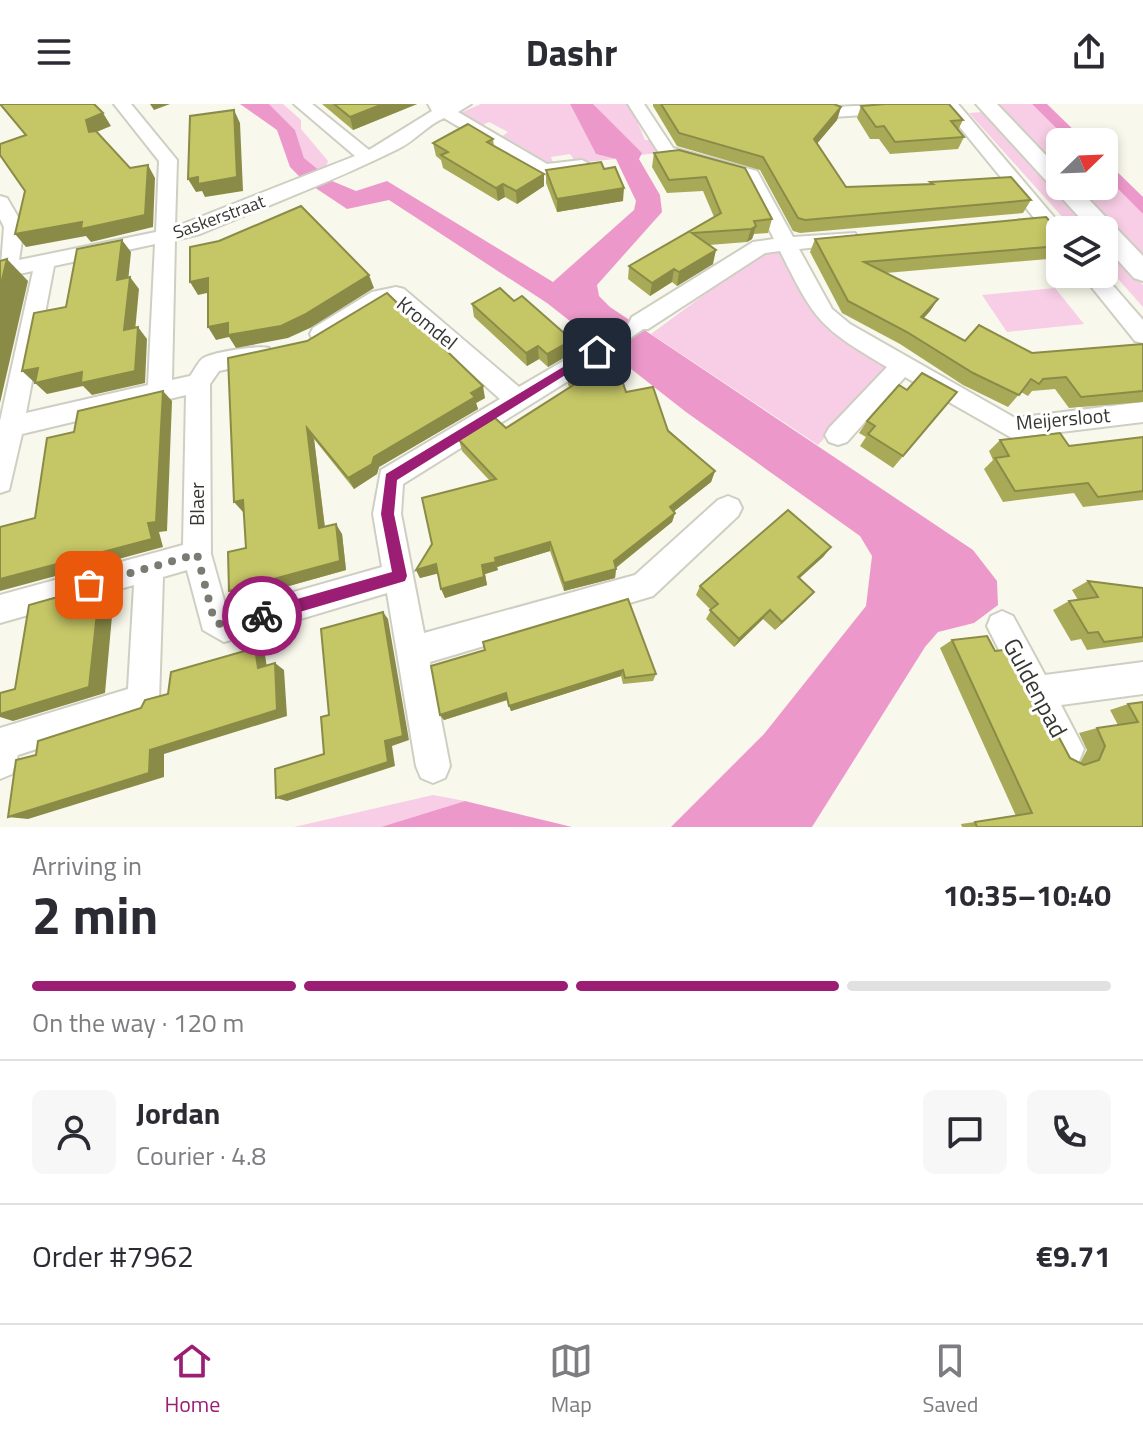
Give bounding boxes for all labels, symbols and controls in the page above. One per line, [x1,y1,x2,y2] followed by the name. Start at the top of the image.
[526,25,617,80] text: Dashr
[32,30,76,74] icon: menu
[1067,30,1111,74] icon: share
[1046,128,1118,200] north arrow
[1046,128,1118,288] map controls
[169,187,269,246] street label: Saskerstraat
[1046,216,1118,288] button: layers
[390,288,465,357] street label: Kromdel
[563,318,631,386] pin
[575,330,619,374] icon: home
[1015,399,1111,438] street label: Meijersloot
[181,482,212,526] street label: Blaer
[55,551,123,619] pin
[67,563,111,607] icon: bag
[222,576,302,656] courier
[240,594,284,638] icon: bike
[995,631,1077,744] street label: Guldenpad
[32,846,142,885] text: Arriving in
[943,872,1111,918] text: 10:35–10:40
[32,875,158,954] text: 2 min
[32,1003,244,1042] text: On the way · 120 m
[32,1090,116,1174] button: person
[136,1090,220,1136] text: Jordan
[923,1090,1007,1174] button: chat
[1027,1090,1111,1174] button: phone
[136,1136,266,1175] text: Courier · 4.8
[32,1233,194,1279] text: Order #7962
[1036,1233,1111,1279] text: €9.71
[165,1339,220,1421] tab: Home
[549,1339,593,1421] tab: Map
[922,1339,978,1421] tab: Saved

